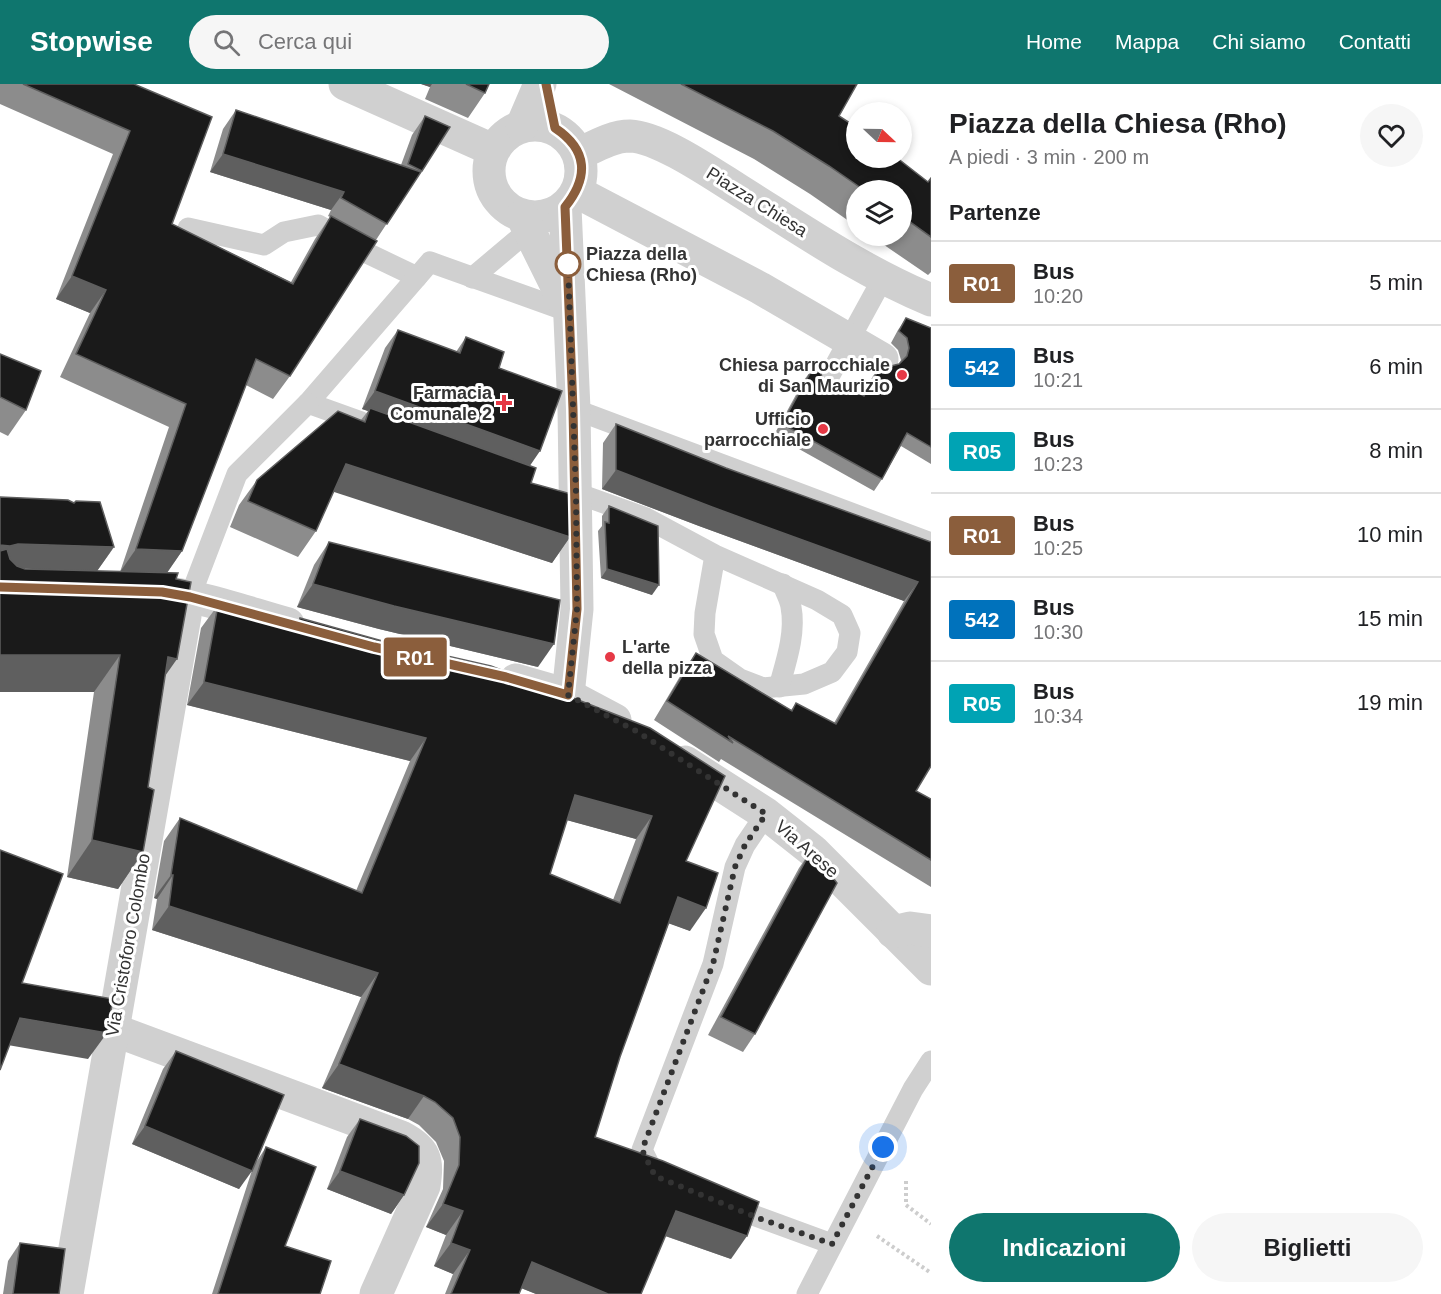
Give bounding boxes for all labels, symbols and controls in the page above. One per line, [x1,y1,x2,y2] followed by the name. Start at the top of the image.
[189,15,609,69] search box
[30,26,153,57] text: Stopwise
[210,26,243,59] icon: search
[258,29,352,54] text: Cerca qui
[1026,30,1082,53] text: Home
[1115,30,1179,53] text: Mappa
[1212,30,1306,53] text: Chi siamo
[1339,30,1411,53] text: Contatti
[846,102,912,168] north arrow
[846,102,912,246] map controls
[1360,104,1423,167] button: heart
[949,108,1287,139] text: Piazza della Chiesa (Rho)
[949,146,1149,168] text: A piedi · 3 min · 200 m
[703,163,812,241] street label: Piazza Chiesa
[846,180,912,246] button: layers
[949,200,1041,225] text: Partenze
[586,244,697,285] place label: Piazza della Chiesa (Rho)
[555,251,581,277] marker: Piazza della Chiesa (Rho)
[1033,259,1075,284] text: Bus
[1369,270,1423,295] text: 5 min
[963,272,1001,295] text: R01
[1033,285,1083,307] text: 10:20
[1033,343,1075,368] text: Bus
[1369,354,1423,379] text: 6 min
[719,355,890,396] place label: Chiesa parrocchiale di San Maurizio
[964,356,1000,379] text: 542
[895,368,909,382] marker: Chiesa parrocchiale di San Maurizio
[1033,369,1083,391] text: 10:21
[390,383,493,424] place label: Farmacia Comunale 2
[497,396,511,410] marker: Farmacia Comunale 2
[704,409,811,450] place label: Ufficio parrocchiale
[816,422,830,436] marker: Ufficio parrocchiale
[1033,427,1075,452] text: Bus
[1369,438,1423,463] text: 8 min
[963,440,1001,463] text: R05
[1033,453,1083,475] text: 10:23
[1033,511,1075,536] text: Bus
[1357,522,1423,547] text: 10 min
[963,524,1001,547] text: R01
[1033,537,1083,559] text: 10:25
[1033,595,1075,620] text: Bus
[1357,606,1423,631] text: 15 min
[964,608,1000,631] text: 542
[1033,621,1083,643] text: 10:30
[622,637,713,678] place label: L'arte della pizza
[380,638,450,676] line badge: R01
[396,646,434,669] text: R01
[603,650,617,664] marker: L'arte della pizza
[1033,679,1075,704] text: Bus
[1357,690,1423,715] text: 19 min
[963,692,1001,715] text: R05
[1033,705,1083,727] text: 10:34
[771,816,843,882] street label: Via Arese
[102,852,154,1038] street label: Via Cristoforo Colombo
[868,1132,898,1162] your location
[949,1213,1180,1282] button: Indicazioni
[1192,1213,1423,1282] button: Biglietti

